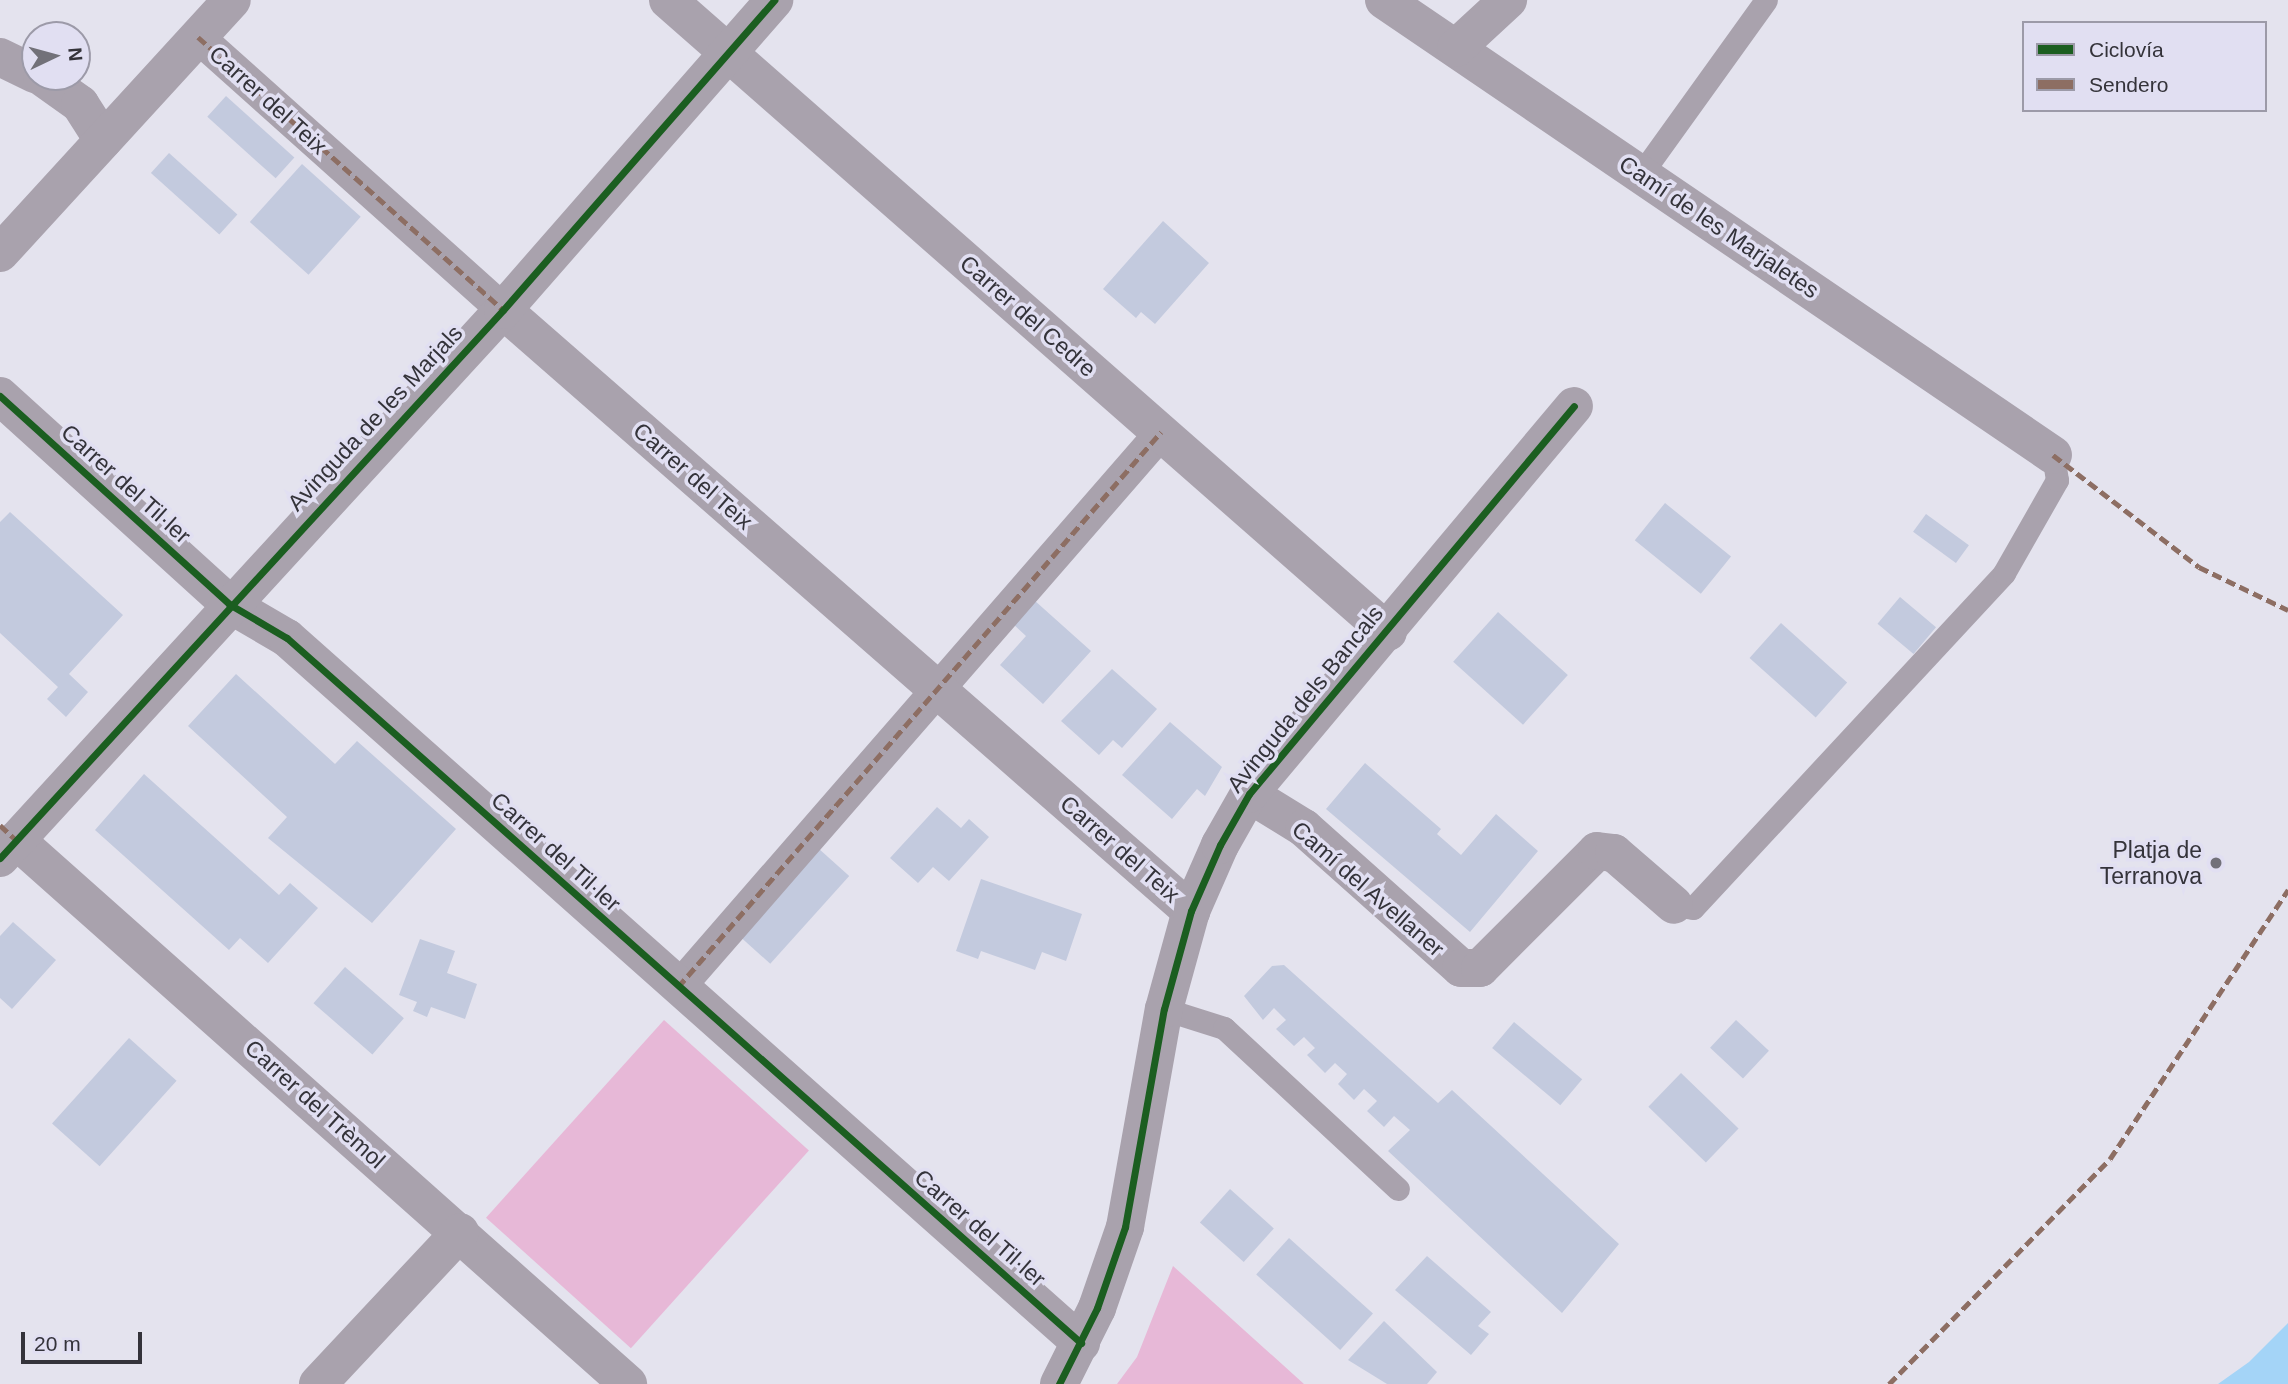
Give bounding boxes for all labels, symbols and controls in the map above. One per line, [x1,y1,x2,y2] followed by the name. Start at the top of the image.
[21,21,91,91] north arrow
[2022,21,2267,112] legend
[2089,38,2164,61] text: Ciclovía
[203,40,333,160] street label: Carrer del Teix
[64,47,86,62] text: N
[2089,73,2168,96] text: Sendero
[1614,150,1824,304] street label: Camí de les Marjaletes
[954,249,1102,383] street label: Carrer del Cedre
[282,319,468,517] street label: Avinguda de les Marjals
[628,417,758,535] street label: Carrer del Teix
[55,418,197,550] street label: Carrer del Til·ler
[1221,600,1389,798] street label: Avinguda dels Bancals
[485,786,627,918] street label: Carrer del Til·ler
[1055,790,1185,908] street label: Carrer del Teix
[1286,815,1450,963] street label: Camí del Avellaner
[2100,836,2202,890] place label: Platja de Terranova
[2208,855,2224,871] marker: Platja de Terranova
[239,1034,391,1174] street label: Carrer del Trèmol
[909,1163,1051,1293] street label: Carrer del Til·ler
[24,1318,145,1362] scale bar
[34,1332,81,1355] text: 20 m

